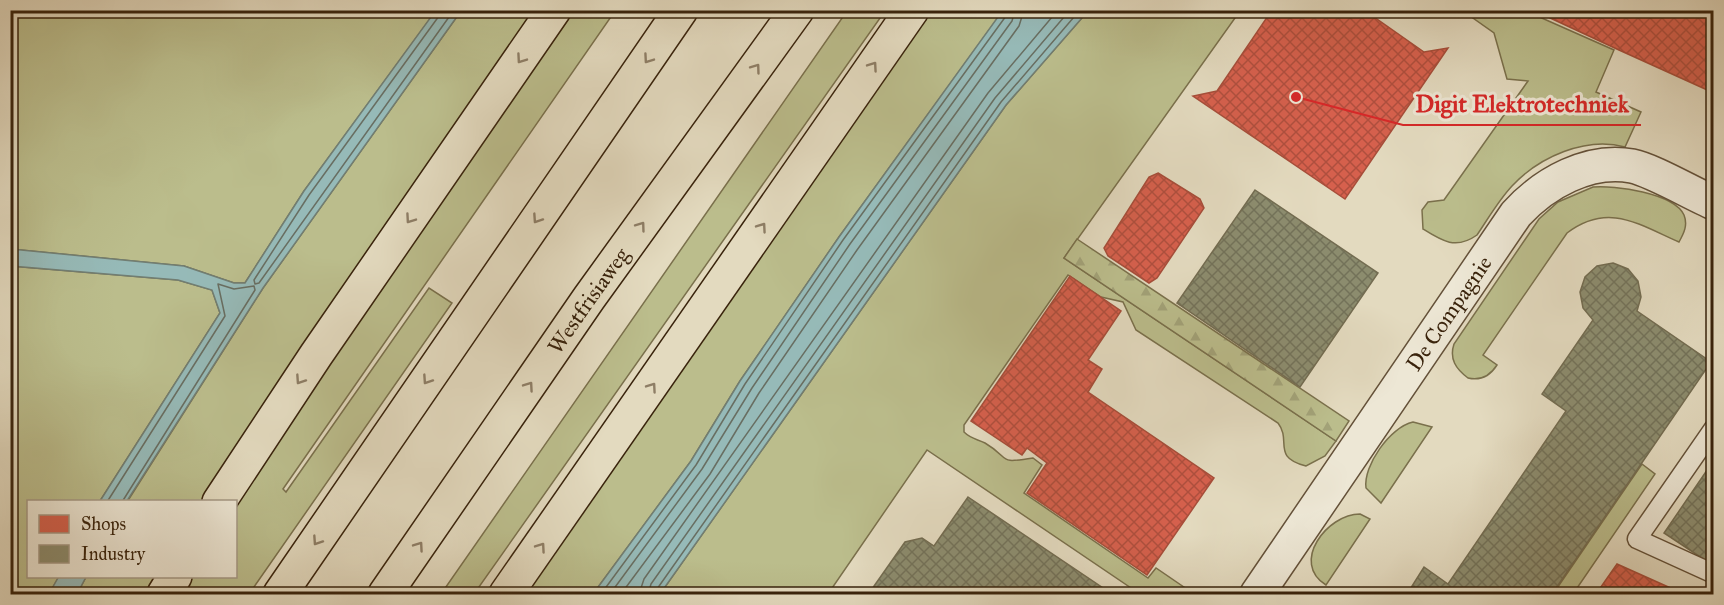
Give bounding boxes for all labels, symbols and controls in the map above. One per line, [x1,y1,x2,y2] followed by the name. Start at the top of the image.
[517,52,528,63] one-way arrow
[644,52,655,63] one-way arrow
[866,62,877,73] one-way arrow
[748,64,759,75] one-way arrow
[1403,83,1641,125] callout: Digit Elektrotechniek
[1415,89,1630,119] text: Digit Elektrotechniek
[406,212,417,223] one-way arrow
[533,213,544,224] one-way arrow
[634,222,645,233] one-way arrow
[755,222,766,233] one-way arrow
[542,242,636,359] street label: Westfrisiaweg
[1400,251,1498,376] street label: De Compagnie
[296,373,307,384] one-way arrow
[423,373,434,384] one-way arrow
[522,381,533,392] one-way arrow
[644,383,656,393] one-way arrow
[27,500,237,578] legend
[81,513,126,535] text: Shops
[313,534,324,545] one-way arrow
[412,542,423,553] one-way arrow
[81,543,146,565] text: Industry
[534,543,545,554] one-way arrow

